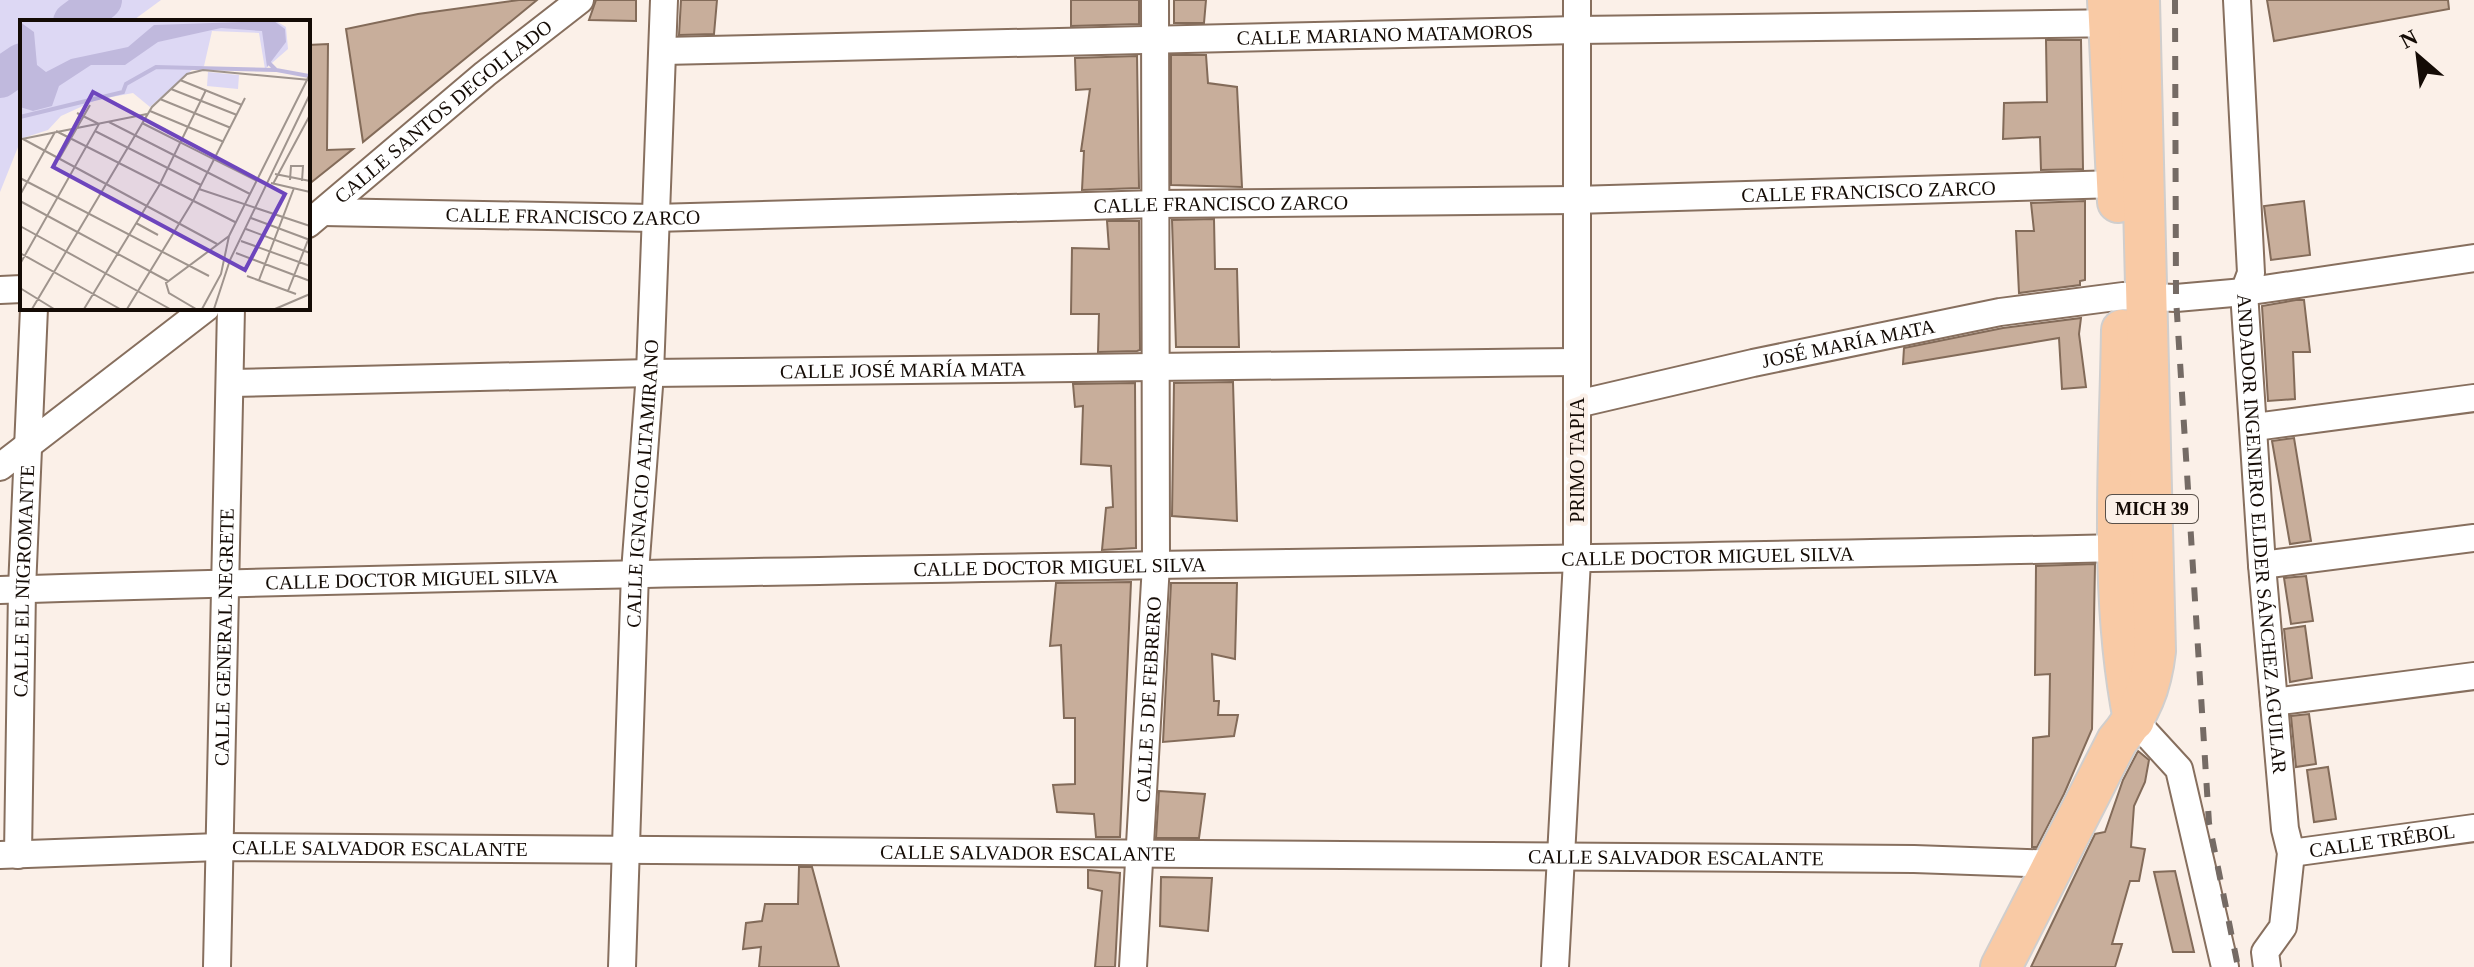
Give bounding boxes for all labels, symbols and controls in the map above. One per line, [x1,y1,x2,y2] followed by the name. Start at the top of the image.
[330,15,556,208] street label: CALLE SANTOS DEGOLLADO
[2378,16,2458,96] north arrow
[20,20,310,310] inset map
[1236,20,1533,49] street label: CALLE MARIANO MATAMOROS
[2396,24,2422,54] text: N
[1741,177,1996,206] street label: CALLE FRANCISCO ZARCO
[1093,191,1348,217] street label: CALLE FRANCISCO ZARCO
[445,203,701,229] street label: CALLE FRANCISCO ZARCO
[2233,293,2291,775] street label: ANDADOR INGENIERO ELIDER SÁNCHEZ AGUILAR
[1760,315,1937,372] street label: JOSÉ MARÍA MATA
[622,339,662,628] street label: CALLE IGNACIO ALTAMIRANO
[780,358,1026,382] street label: CALLE JOSÉ MARÍA MATA
[1566,397,1588,523] street label: PRIMO TAPIA
[9,464,38,698] street label: CALLE EL NIGROMANTE
[2106,495,2198,523] road number: MICH 39
[210,508,238,766] street label: CALLE GENERAL NEGRETE
[1561,542,1855,570] street label: CALLE DOCTOR MIGUEL SILVA
[913,553,1207,580] street label: CALLE DOCTOR MIGUEL SILVA
[265,565,559,594] street label: CALLE DOCTOR MIGUEL SILVA
[1131,596,1165,803] street label: CALLE 5 DE FEBRERO
[2308,820,2456,861] street label: CALLE TRÉBOL
[232,836,528,860] street label: CALLE SALVADOR ESCALANTE
[880,841,1176,865] street label: CALLE SALVADOR ESCALANTE
[1528,845,1824,869] street label: CALLE SALVADOR ESCALANTE

